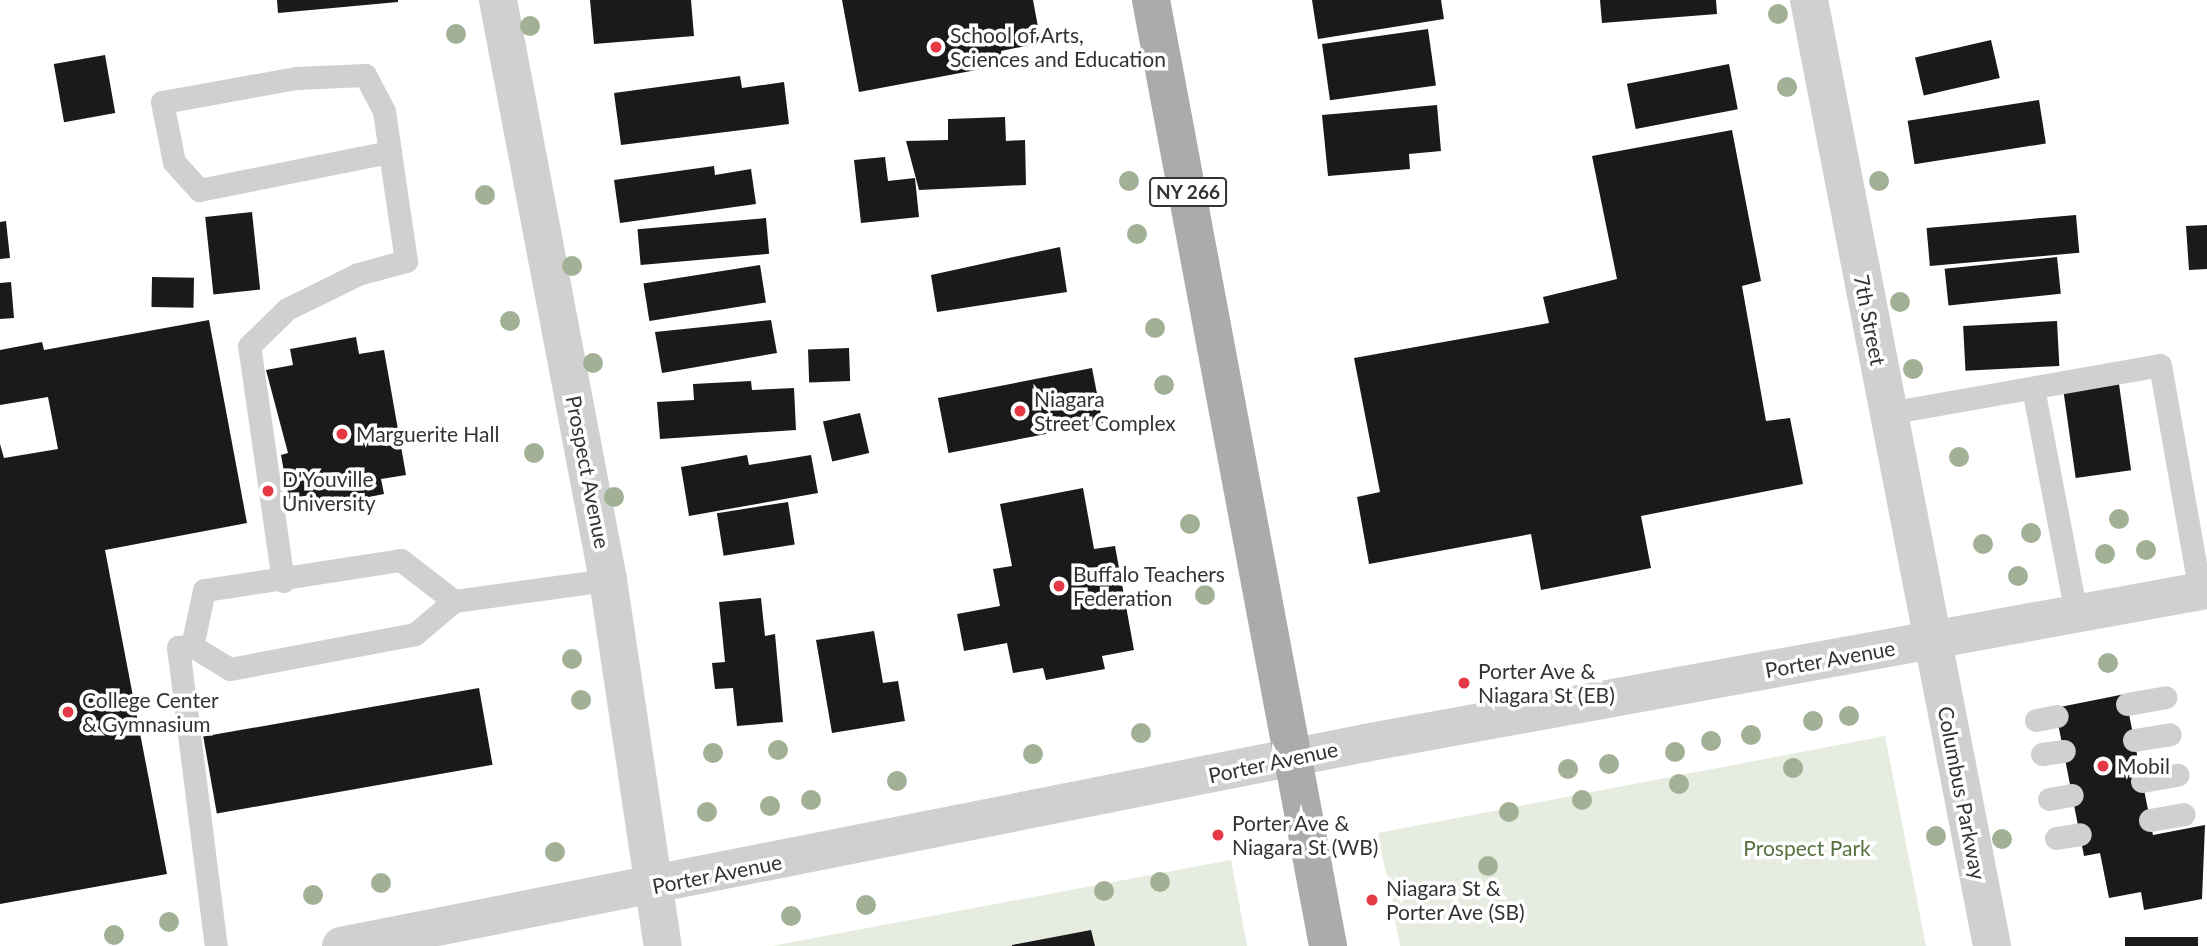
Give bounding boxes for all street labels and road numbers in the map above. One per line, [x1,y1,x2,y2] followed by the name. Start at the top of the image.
[1148,176,1228,208] road number: NY 266
[1849,272,1891,368] street label: 7th Street
[561,393,615,551] street label: Prospect Avenue
[1762,635,1898,683] street label: Porter Avenue
[1933,704,1991,882] street label: Columbus Parkway
[1205,736,1341,788] street label: Porter Avenue
[649,849,785,899] street label: Porter Avenue

